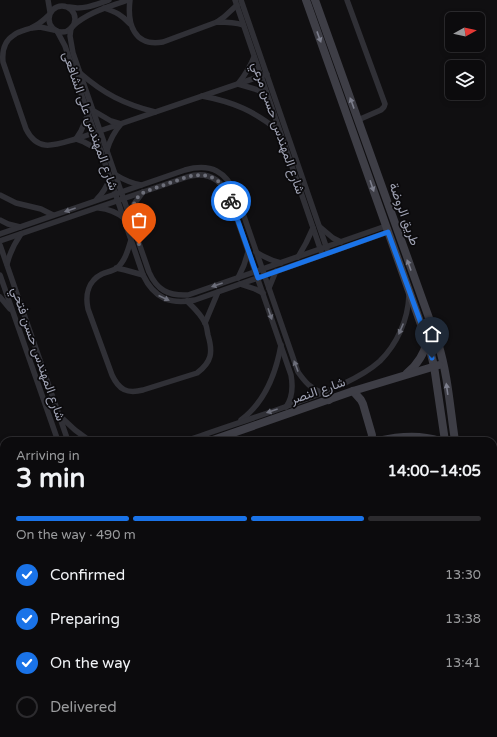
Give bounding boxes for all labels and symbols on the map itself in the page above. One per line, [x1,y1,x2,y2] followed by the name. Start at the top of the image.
[445,12,485,52] north arrow
[317,31,323,43] one-way arrow
[58,49,121,193] street label: شارع المهندس على الشافعى
[246,60,308,197] street label: شارع المهندس حسن مرعي
[348,96,354,108] one-way arrow
[369,180,375,192] one-way arrow
[385,180,423,248] street label: طريق الروضة
[211,181,251,221] courier
[122,203,156,244] pin
[63,207,75,213] one-way arrow
[406,258,412,270] one-way arrow
[211,282,223,288] one-way arrow
[6,285,68,424] street label: شارع المهندس حسن فتحي
[159,295,170,301] one-way arrow
[267,309,273,321] one-way arrow
[415,317,449,358] pin
[398,323,404,334] one-way arrow
[293,360,299,372] one-way arrow
[288,374,348,409] street label: شارع النصر
[444,382,450,395] one-way arrow
[266,408,278,414] one-way arrow

